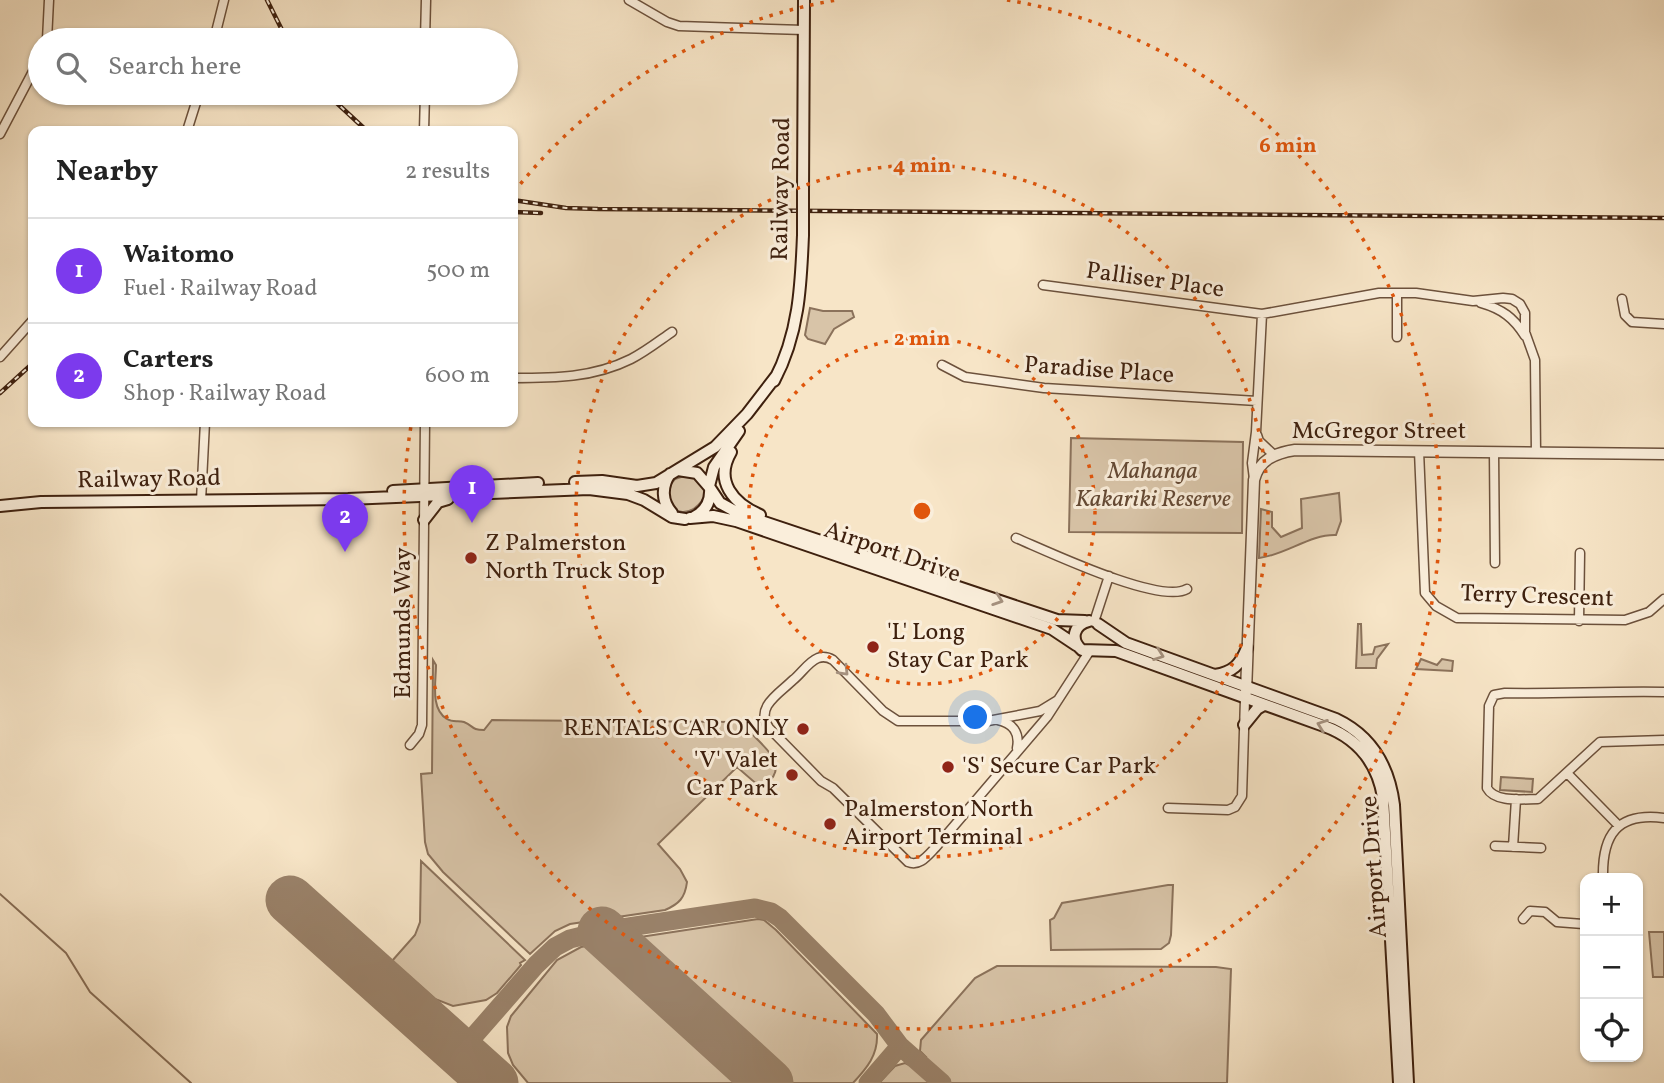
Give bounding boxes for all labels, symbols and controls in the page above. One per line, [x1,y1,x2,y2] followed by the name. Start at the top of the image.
[28,28,518,105] search box
[52,48,90,86] icon: search
[108,49,241,85] text: Search here
[764,117,800,261] street label: Railway Road
[1259,132,1317,161] text: 6 min
[56,151,158,193] text: Nearby
[893,152,951,181] text: 4 min
[405,156,490,188] text: 2 results
[123,237,234,273] text: Waitomo
[1084,254,1226,308] street label: Palliser Place
[74,255,84,287] text: 1
[426,255,490,287] text: 500 m
[123,273,318,305] text: Fuel · Railway Road
[894,325,950,354] text: 2 min
[123,342,214,378] text: Carters
[1023,349,1175,393] street label: Paradise Place
[73,360,85,392] text: 2
[425,360,490,392] text: 600 m
[123,378,326,410] text: Shop · Railway Road
[1292,415,1466,449] street label: McGregor Street
[1075,455,1231,517] park label: Mahanga Kakariki Reserve
[77,462,221,498] street label: Railway Road
[449,465,495,523] pin: 1
[322,494,368,552] pin: 2
[910,499,934,523] centre of rings
[819,514,965,592] street label: Airport Drive
[485,527,665,589] place label: Z Palmerston North Truck Stop
[387,547,421,699] street label: Edmunds Way
[463,550,479,566] marker: Z Palmerston North Truck Stop
[1460,577,1614,617] street label: Terry Crescent
[992,592,1004,606] one-way arrow
[887,616,1028,678] place label: 'L' Long Stay Car Park
[865,639,881,655] marker: 'L' Long Stay Car Park
[1152,646,1164,660] one-way arrow
[835,662,848,675] one-way arrow
[958,700,992,734] your location
[563,712,789,746] place label: RENTALS CAR ONLY
[1316,719,1328,733] one-way arrow
[795,721,811,737] marker: RENTALS CAR ONLY
[686,744,778,806] place label: 'V' Valet Car Park
[962,750,1156,784] place label: 'S' Secure Car Park
[940,759,956,775] marker: 'S' Secure Car Park
[784,767,800,783] marker: 'V' Valet Car Park
[844,793,1033,855] place label: Palmerston North Airport Terminal
[1353,795,1397,939] street label: Airport Drive
[822,816,838,832] marker: Palmerston North Airport Terminal
[1580,873,1643,1062] map controls
[1580,873,1643,936] button: +
[1580,936,1643,999] button: −
[1580,999,1643,1062] button: locate

